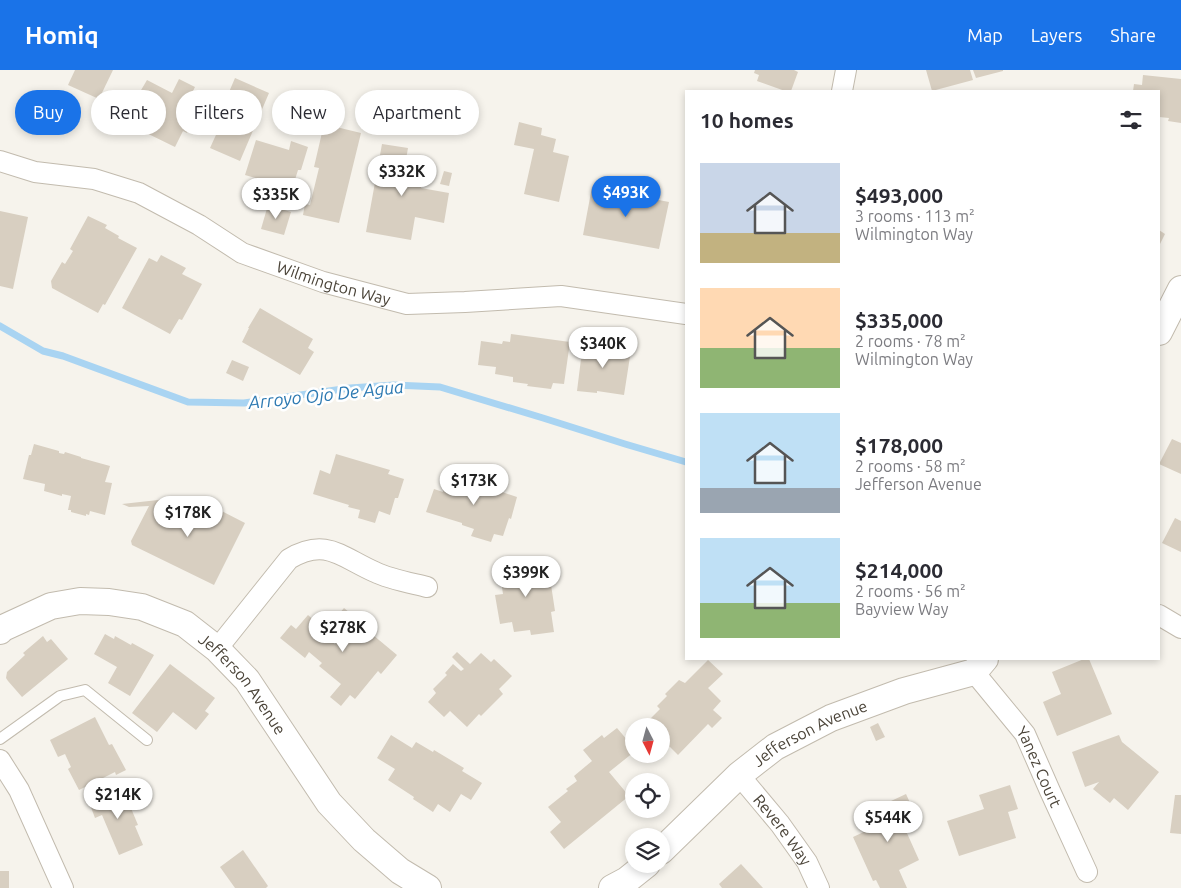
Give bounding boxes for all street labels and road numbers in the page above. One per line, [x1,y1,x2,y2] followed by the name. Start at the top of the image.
[274,257,393,308] street label: Wilmington Way
[195,629,290,738] street label: Jefferson Avenue
[749,696,870,770] street label: Jefferson Avenue
[1013,722,1065,811] street label: Yanez Court
[750,791,815,869] street label: Revere Way

